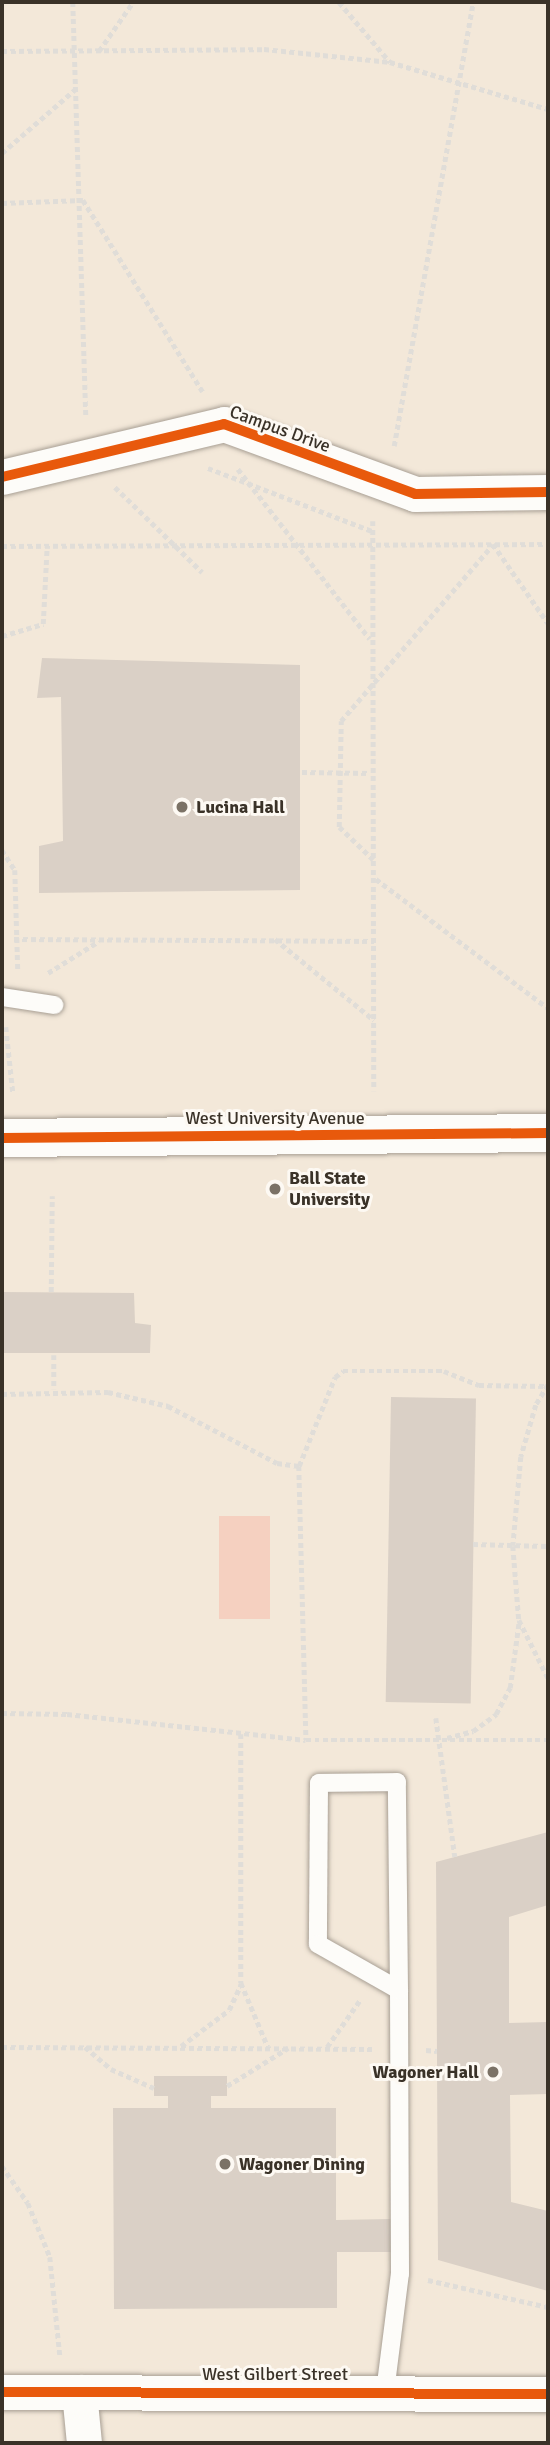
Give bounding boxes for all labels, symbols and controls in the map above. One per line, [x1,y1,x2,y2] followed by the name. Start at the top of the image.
[227,401,333,457] street label: Campus Drive
[196,796,285,818] place label: Lucina Hall
[174,799,190,815] marker: Lucina Hall
[185,1107,365,1129] street label: West University Avenue
[289,1168,370,1210] place label: Ball State University
[267,1181,283,1197] marker: Ball State University
[373,2061,479,2083] place label: Wagoner Hall
[485,2064,501,2080] marker: Wagoner Hall
[239,2153,365,2175] place label: Wagoner Dining
[217,2156,233,2172] marker: Wagoner Dining
[202,2363,348,2385] street label: West Gilbert Street

